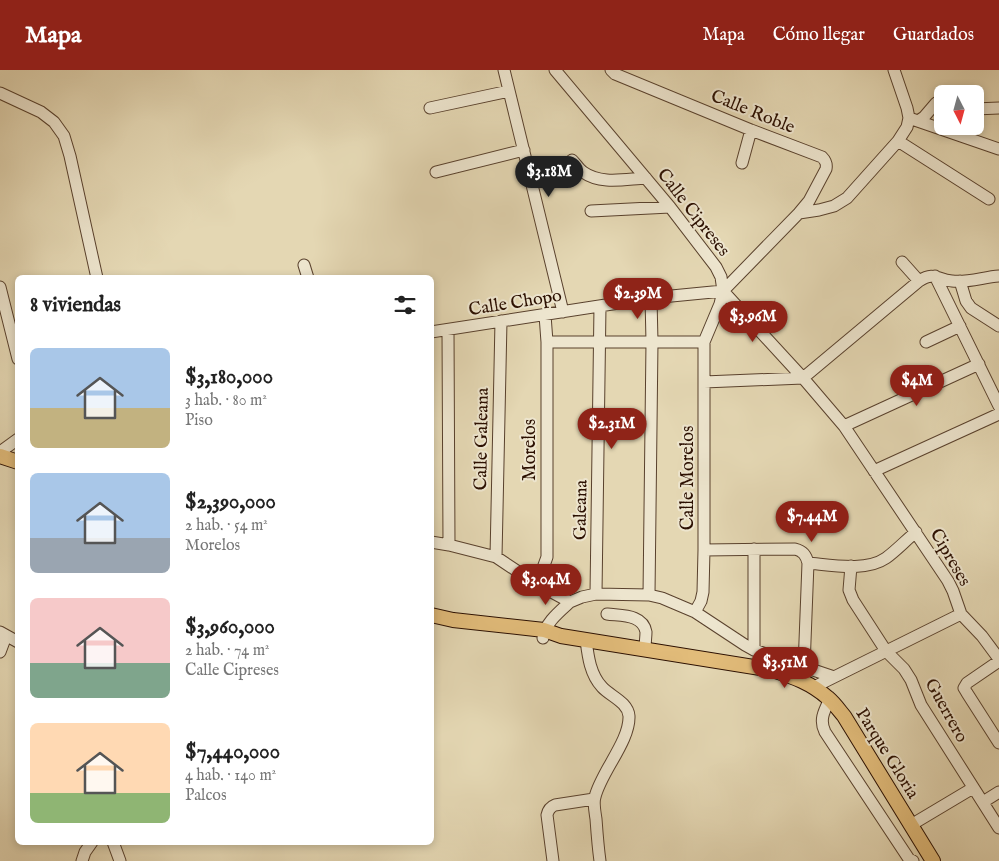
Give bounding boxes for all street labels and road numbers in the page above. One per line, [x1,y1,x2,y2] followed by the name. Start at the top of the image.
[707,85,798,140] street label: Calle Roble
[651,164,734,262] street label: Calle Cipreses
[467,285,564,322] street label: Calle Chopo
[470,387,495,491] street label: Calle Galeana
[519,419,542,481] street label: Morelos
[677,426,700,530] street label: Calle Morelos
[569,479,594,540] street label: Galeana
[924,525,975,591] street label: Cipreses
[919,675,973,747] street label: Guerrero
[850,704,924,804] street label: Parque Gloria

